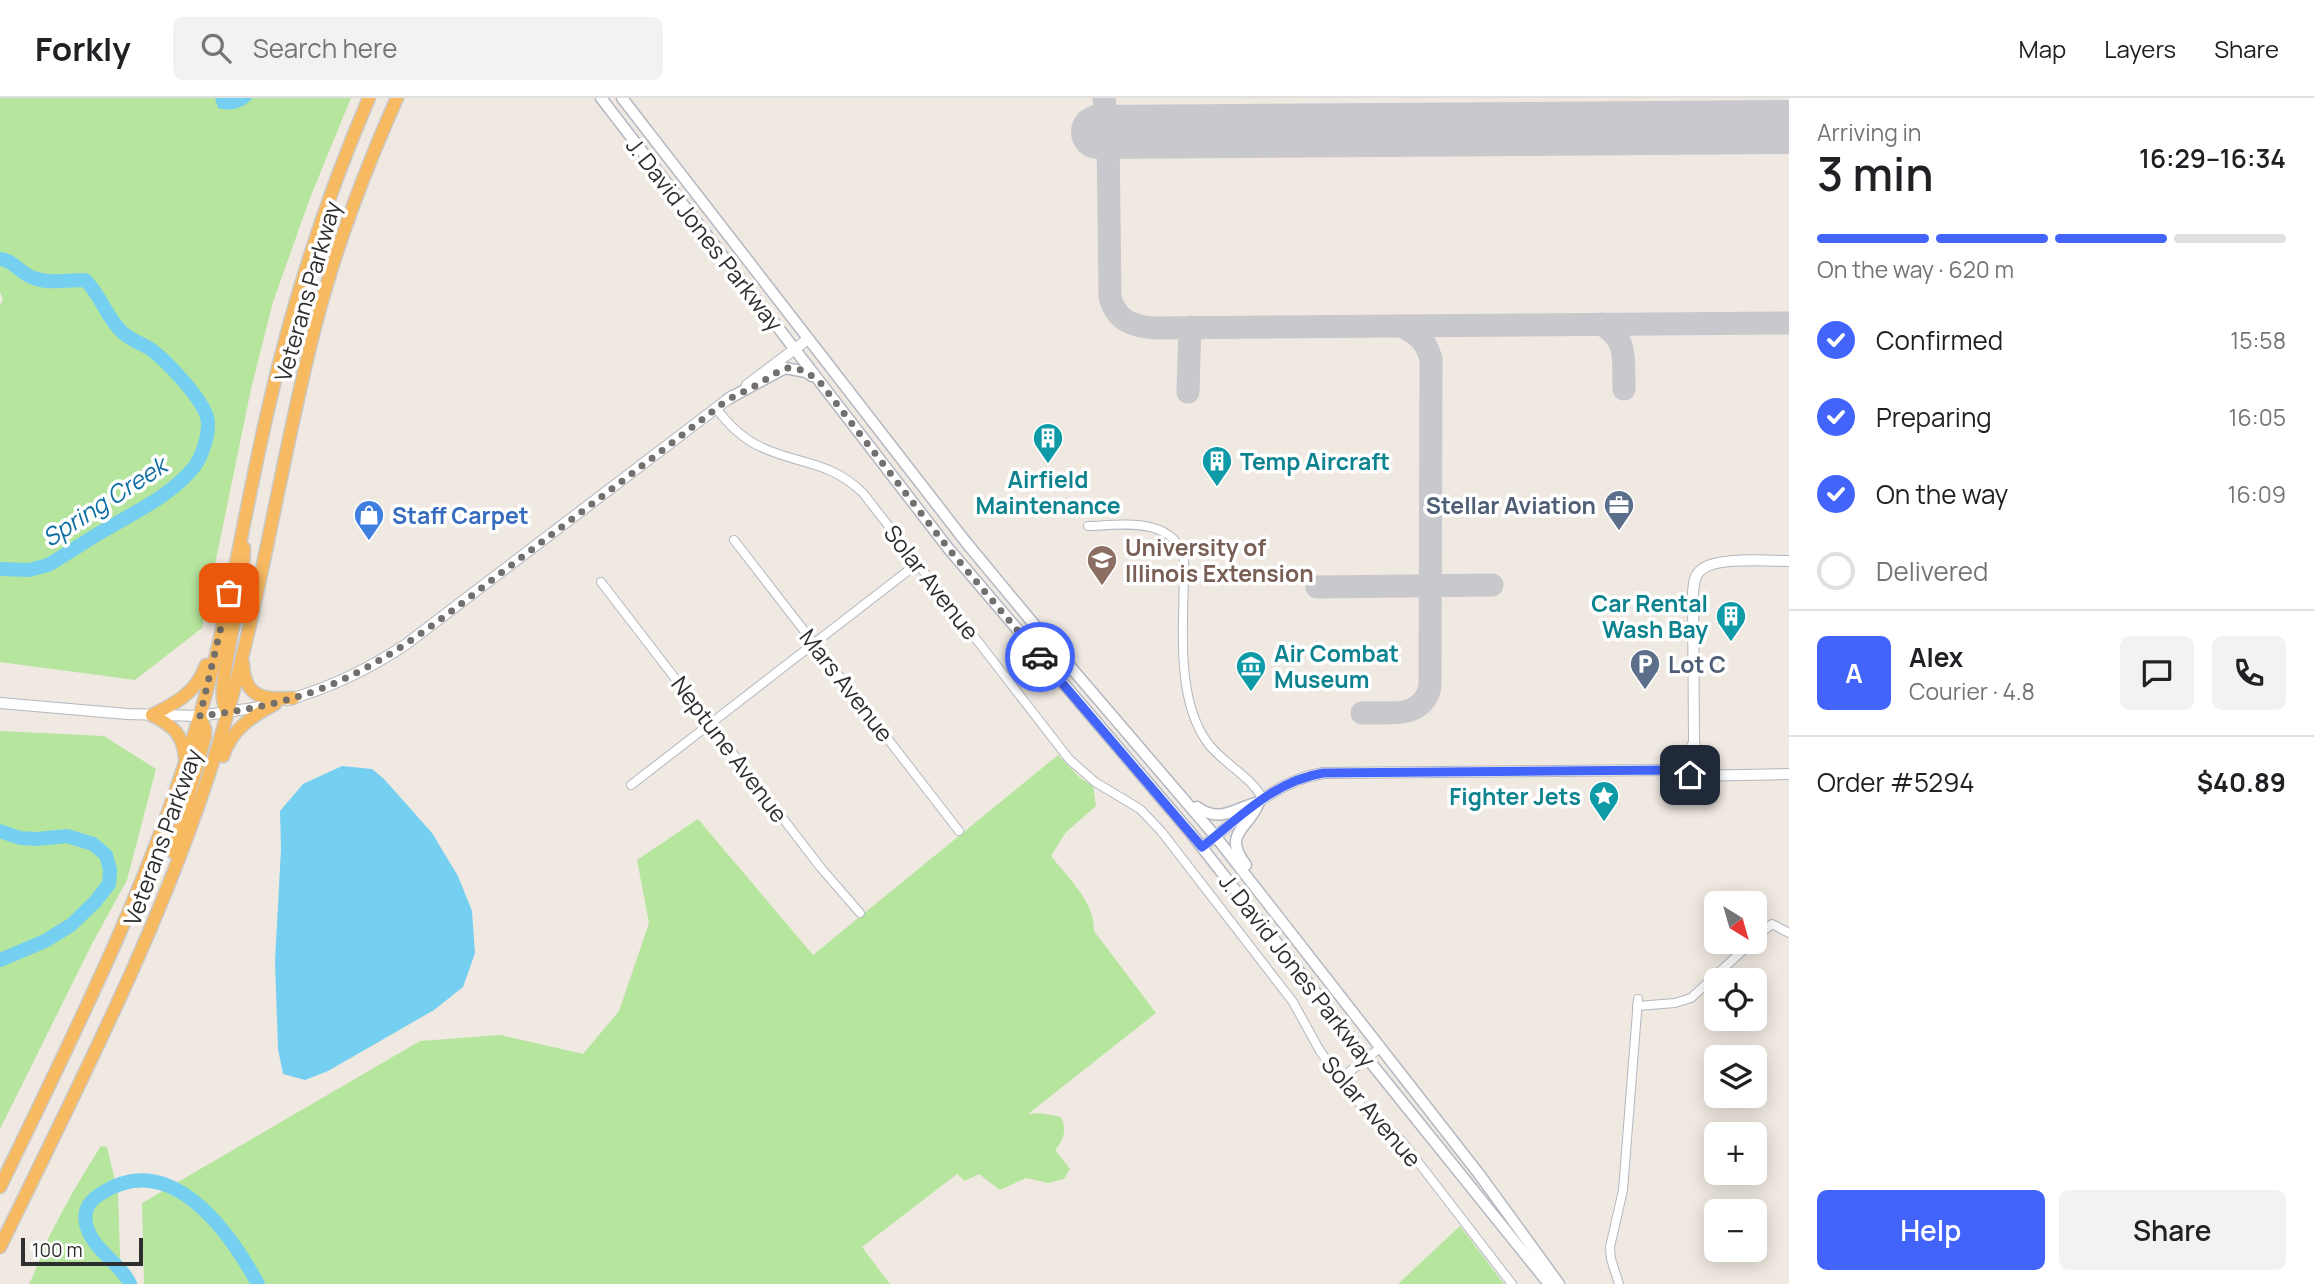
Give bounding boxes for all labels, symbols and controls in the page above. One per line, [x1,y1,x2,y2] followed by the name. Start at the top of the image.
[173,17,663,80] search box
[35,26,131,71] text: Forkly
[197,29,235,67] icon: search
[253,30,397,66] text: Search here
[2019,32,2066,65] text: Map
[2104,32,2176,65] text: Layers
[2214,32,2279,65] text: Share
[1817,116,1922,148] text: Arriving in
[619,130,791,338] street label: J. David Jones Parkway
[2139,140,2286,176] text: 16:29–16:34
[1817,142,1934,205] text: 3 min
[266,197,348,385] street label: Veterans Parkway
[1817,253,2014,285] text: On the way · 620 m
[1817,321,1855,359] icon: check
[1876,322,2003,358] text: Confirmed
[2230,324,2286,356] text: 15:58
[1817,398,1855,436] icon: check
[1876,399,1992,435] text: Preparing
[2229,401,2286,433] text: 16:05
[1031,421,1065,465] building icon: Airfield Maintenance
[1200,444,1234,488] building icon: Temp Aircraft
[1240,445,1390,477] place label: Temp Aircraft
[35,447,175,554] water label: Spring Creek
[975,463,1121,521] place label: Airfield Maintenance
[1817,475,1855,513] icon: check
[1876,476,2008,512] text: On the way
[2228,478,2286,510] text: 16:09
[1602,488,1636,532] office icon: Stellar Aviation
[1426,489,1596,521] place label: Stellar Aviation
[352,498,386,542] shop icon: Staff Carpet
[392,499,529,531] place label: Staff Carpet
[877,518,987,646] street label: Solar Avenue
[1125,531,1314,589] place label: University of Illinois Extension
[1085,543,1119,587] school or university icon: University of Illinois Extension
[1876,553,1988,589] text: Delivered
[199,563,259,623] pin
[210,574,248,612] icon: bag
[1591,587,1708,645] place label: Car Rental Wash Bay
[1714,599,1748,643] building icon: Car Rental Wash Bay
[793,622,901,748] street label: Mars Avenue
[1005,622,1075,692] courier
[2120,636,2194,710] button: chat
[2212,636,2286,710] button: phone
[1274,637,1399,695] place label: Air Combat Museum
[1021,638,1059,676] icon: car
[1909,639,1963,675] text: Alex
[1628,647,1662,691] parking icon: Lot C
[1668,648,1726,680] place label: Lot C
[1234,649,1268,693] museum icon: Air Combat Museum
[1845,655,1863,691] text: A
[664,669,796,829] street label: Neptune Avenue
[1909,675,2035,707] text: Courier · 4.8
[115,744,209,930] street label: Veterans Parkway
[1660,745,1720,805] pin
[1671,756,1709,794] icon: home
[1817,764,1975,800] text: Order #5294
[2197,764,2286,800] text: $40.89
[1587,779,1621,823] place icon: Fighter Jets
[1449,780,1581,812] place label: Fighter Jets
[1212,866,1384,1074] street label: J. David Jones Parkway
[1704,891,1768,954] north arrow
[1704,891,1767,1262] map controls
[1704,968,1767,1031] button: locate
[1704,1045,1767,1108] button: layers
[1315,1049,1429,1173] street label: Solar Avenue
[1704,1122,1767,1185] button: +
[1817,1190,2045,1270] button: Help
[2059,1190,2286,1270] button: Share
[1704,1199,1767,1262] button: −
[21,1235,144,1267] scale bar
[32,1237,83,1263] text: 100 m

